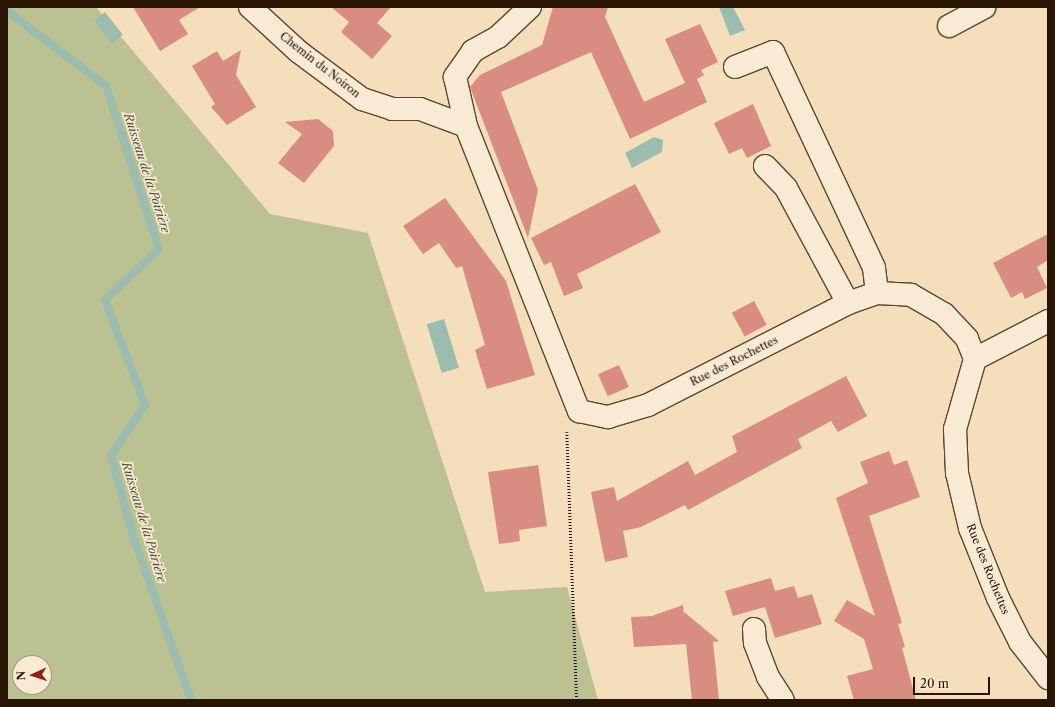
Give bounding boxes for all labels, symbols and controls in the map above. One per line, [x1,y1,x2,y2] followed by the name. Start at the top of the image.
[277,30,363,100] street label: Chemin du Noiron
[121,111,173,235] water label: Ruisseau de la Poirière
[688,333,780,389] street label: Rue des Rochettes
[119,460,169,584] water label: Ruisseau de la Poirière
[964,522,1012,616] street label: Rue des Rochettes
[12,655,52,695] north arrow
[915,669,992,695] scale bar
[14,670,28,681] text: N
[920,676,949,691] text: 20 m

